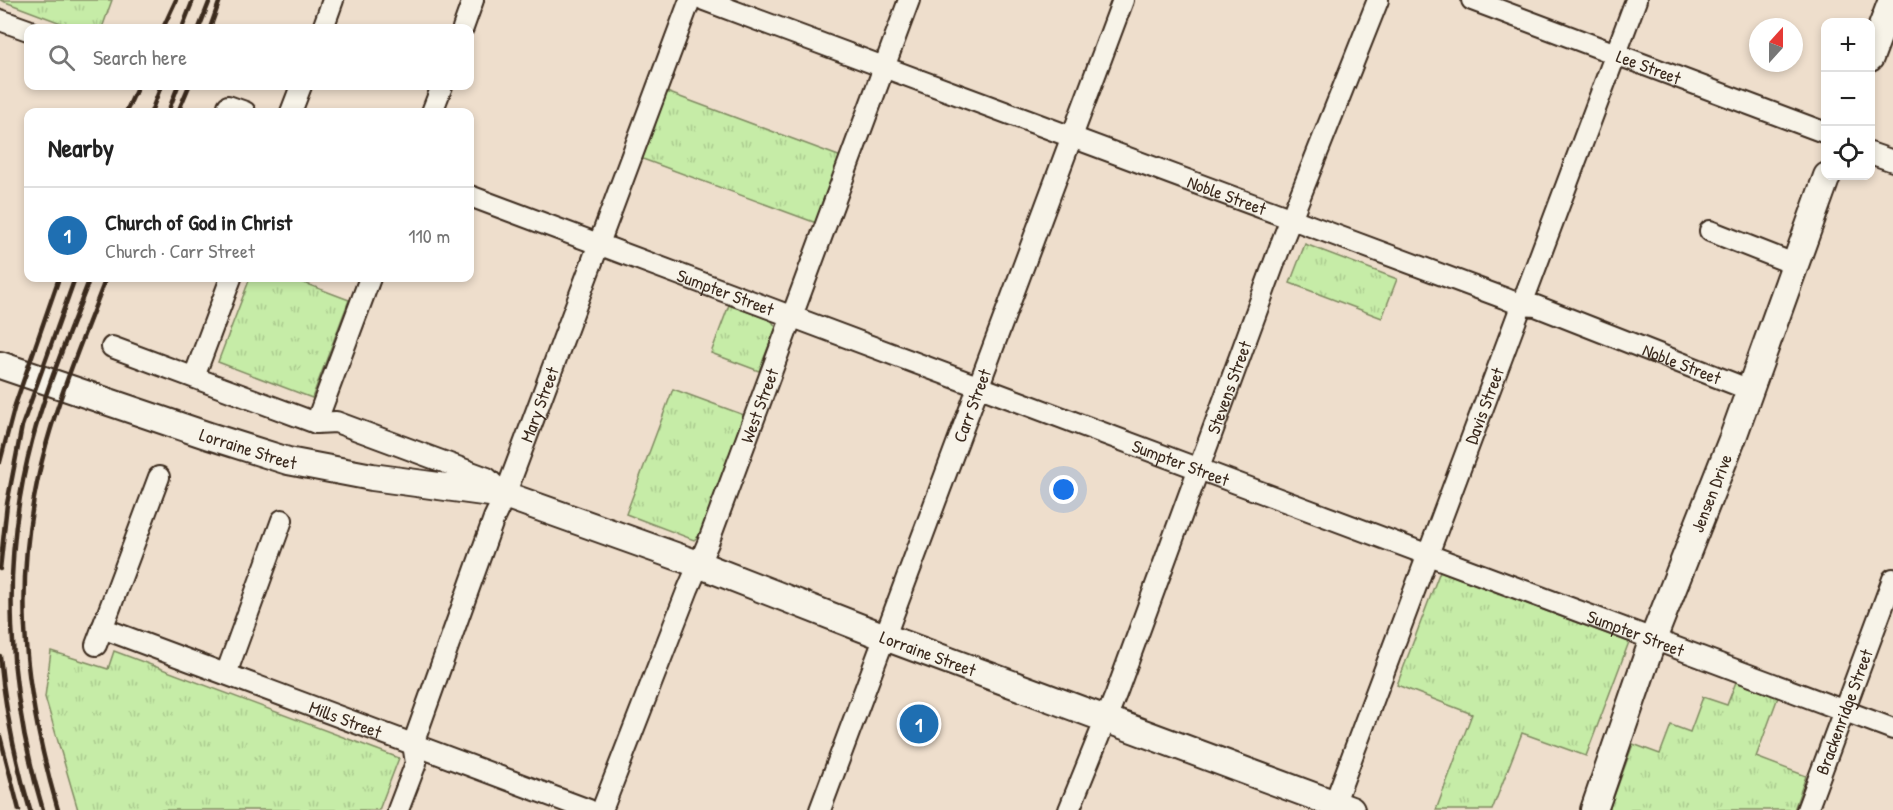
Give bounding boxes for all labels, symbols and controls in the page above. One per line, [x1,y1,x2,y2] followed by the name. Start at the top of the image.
[1749,18,1803,72] north arrow
[1821,18,1875,180] map controls
[1821,18,1875,72] button: +
[24,24,474,90] search box
[45,41,78,74] icon: search
[93,42,187,72] text: Search here
[1613,43,1685,90] street label: Lee Street
[1821,72,1875,126] button: −
[1821,126,1875,180] button: locate
[48,130,114,165] text: Nearby
[1184,169,1271,221] street label: Noble Street
[105,207,292,237] text: Church of God in Christ
[64,222,71,249] text: 1
[408,222,450,249] text: 110 m
[105,237,255,264] text: Church · Carr Street
[674,262,778,322] street label: Sumpter Street
[1200,337,1257,437] street label: Stevens Street
[1639,337,1726,390] street label: Noble Street
[513,362,565,445] street label: Mary Street
[1458,363,1510,447] street label: Davis Street
[734,364,784,446] street label: West Street
[946,364,997,446] street label: Carr Street
[197,421,300,475] street label: Lorraine Street
[1129,433,1234,492] street label: Sumpter Street
[1684,450,1738,536] street label: Jensen Drive
[1049,475,1078,504] your location
[1584,603,1689,663] street label: Sumpter Street
[877,624,980,682] street label: Lorraine Street
[1809,645,1879,778] street label: Brackenridge Street
[306,694,386,744] street label: Mills Street
[900,702,938,746] pin: 1

